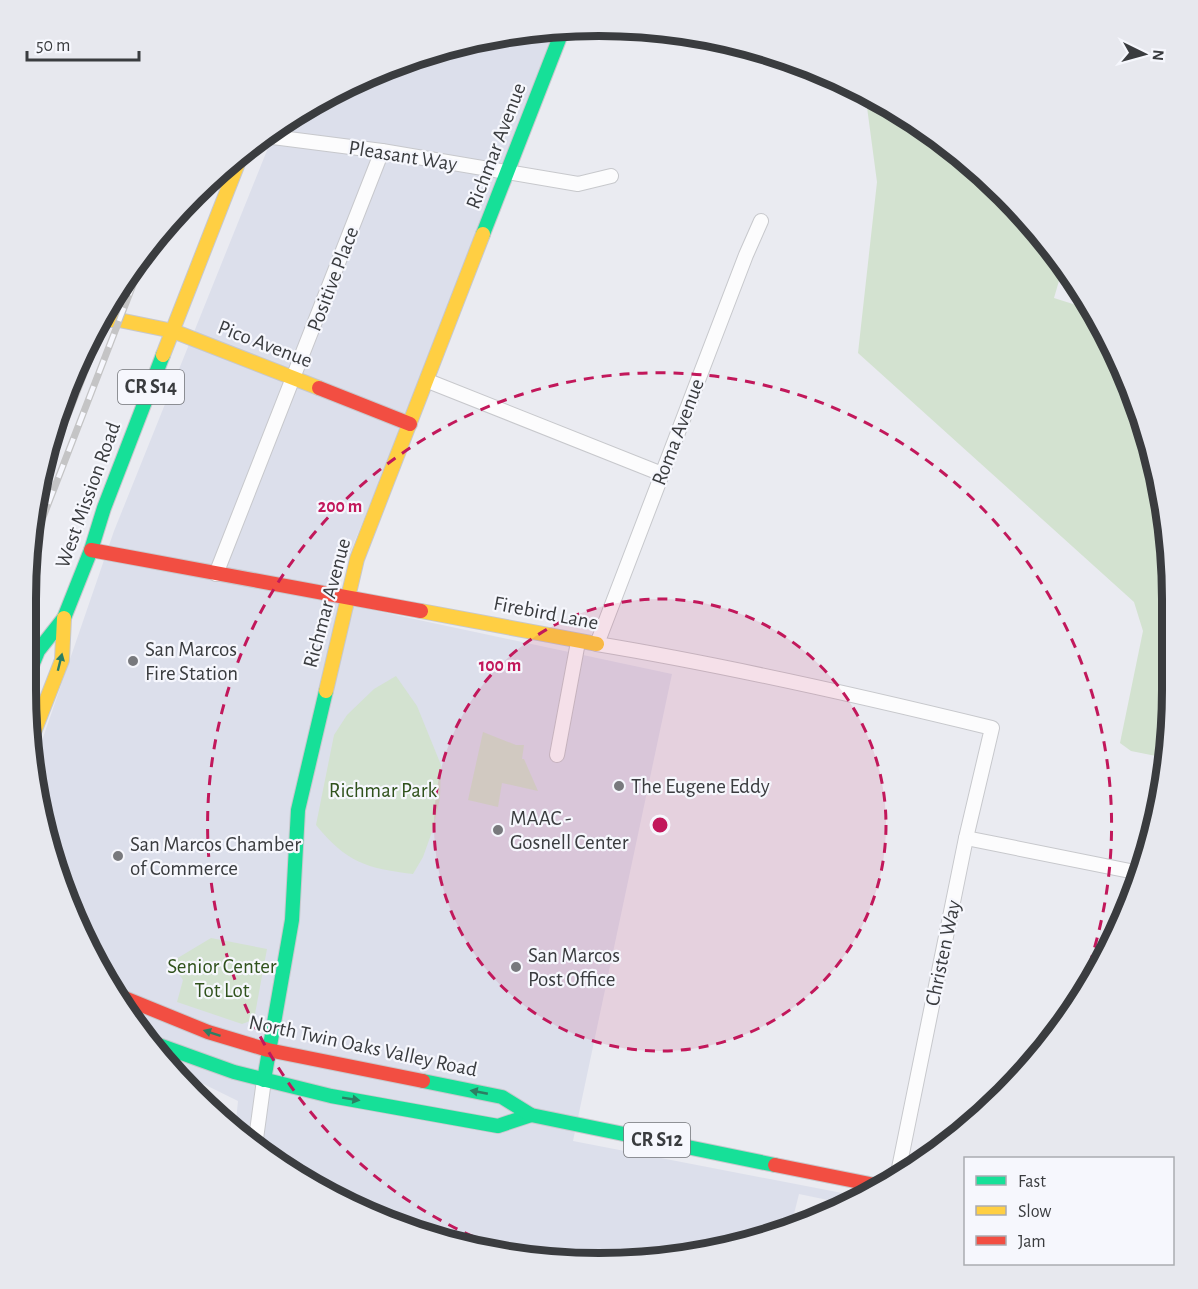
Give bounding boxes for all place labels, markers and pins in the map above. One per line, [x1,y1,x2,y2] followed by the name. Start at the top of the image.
[145,639,238,684] place label: San Marcos Fire Station
[126,654,140,668] marker: San Marcos Fire Station
[631,776,770,797] place label: The Eugene Eddy
[612,779,626,793] marker: The Eugene Eddy
[510,808,629,853] place label: MAAC - Gosnell Center
[650,815,670,835] centre of rings
[491,823,505,837] marker: MAAC - Gosnell Center
[130,834,301,879] place label: San Marcos Chamber of Commerce
[111,849,125,863] marker: San Marcos Chamber of Commerce
[528,945,620,990] place label: San Marcos Post Office
[509,960,523,974] marker: San Marcos Post Office

